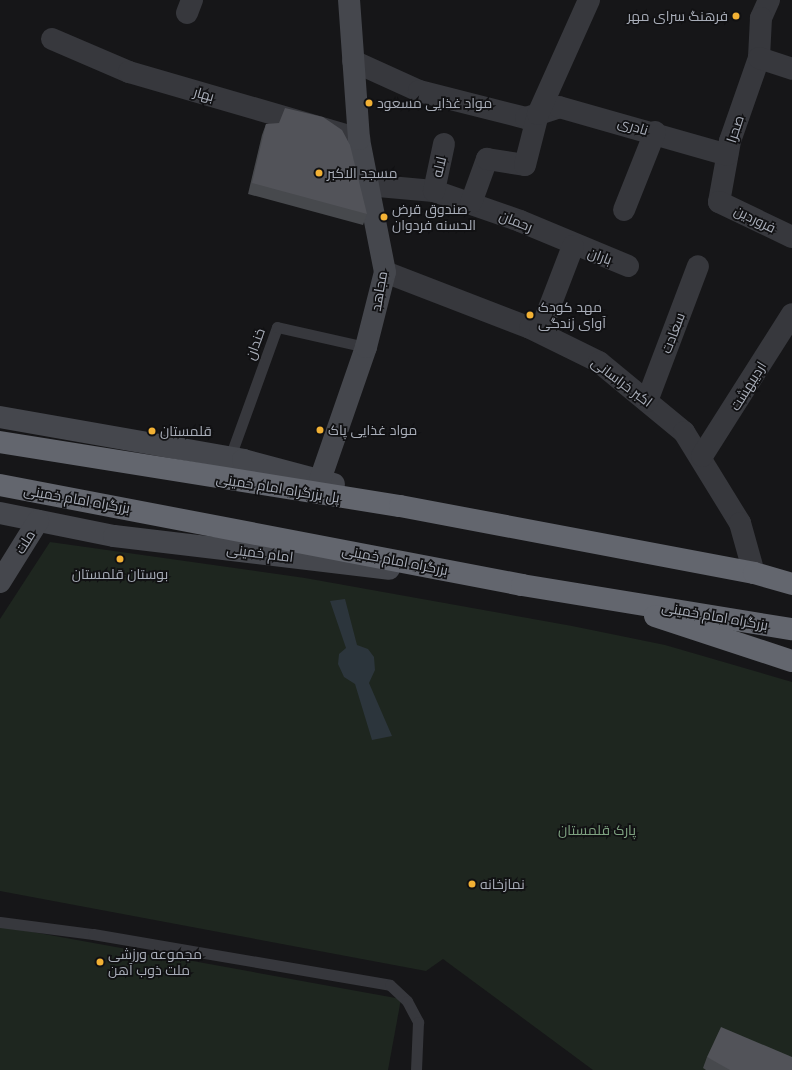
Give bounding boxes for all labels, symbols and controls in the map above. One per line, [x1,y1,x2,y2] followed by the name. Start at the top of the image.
[627,8,728,24] place label: فرهنگ سرای مهر
[731,11,741,21] marker: فرهنگ سرای مهر
[192,83,216,105] street label: بهار
[377,95,492,111] place label: مواد غذایی مسعود
[364,98,374,108] marker: مواد غذایی مسعود
[616,113,650,139] street label: نادری
[723,113,747,145] street label: صحرا
[428,155,450,179] street label: لاله
[327,165,397,181] place label: مسجد الاکبر
[314,168,324,178] marker: مسجد الاکبر
[392,201,476,234] place label: صندوق قرض الحسنه فردوان
[731,202,779,236] street label: فروردین
[497,207,535,235] street label: رحمان
[379,212,389,222] marker: صندوق قرض الحسنه فردوان
[586,244,614,268] street label: باران
[367,270,391,312] street label: مجاهد
[538,299,606,332] place label: مهد کودک آوای زندگی
[525,310,535,320] marker: مهد کودک آوای زندگی
[658,310,688,356] street label: سعادت
[242,326,268,362] street label: خندان
[588,354,656,410] street label: اکبر خراسانی
[726,358,770,414] street label: اردیبهشت
[328,422,417,438] place label: مواد غذایی پاک
[160,423,212,439] place label: قلمستان
[315,425,325,435] marker: مواد غذایی پاک
[147,426,157,436] marker: قلمستان
[215,470,341,506] street label: پل بزرگراه امام خمینی
[22,481,132,517] street label: بزرگراه امام خمینی
[11,527,39,557] street label: ملت
[226,541,294,565] street label: امام خمینی
[340,541,450,579] street label: بزرگراه امام خمینی
[115,554,125,564] marker: بوستان قلمستان
[72,566,168,582] place label: بوستان قلمستان
[660,598,770,634] street label: بزرگراه امام خمینی
[558,822,636,838] park label: پارک قلمستان
[480,876,525,892] place label: نمازخانه
[467,879,477,889] marker: نمازخانه
[108,946,202,978] place label: مجموعه ورزشی ملت ذوب آهن
[95,957,105,967] marker: مجموعه ورزشی ملت ذوب آهن

